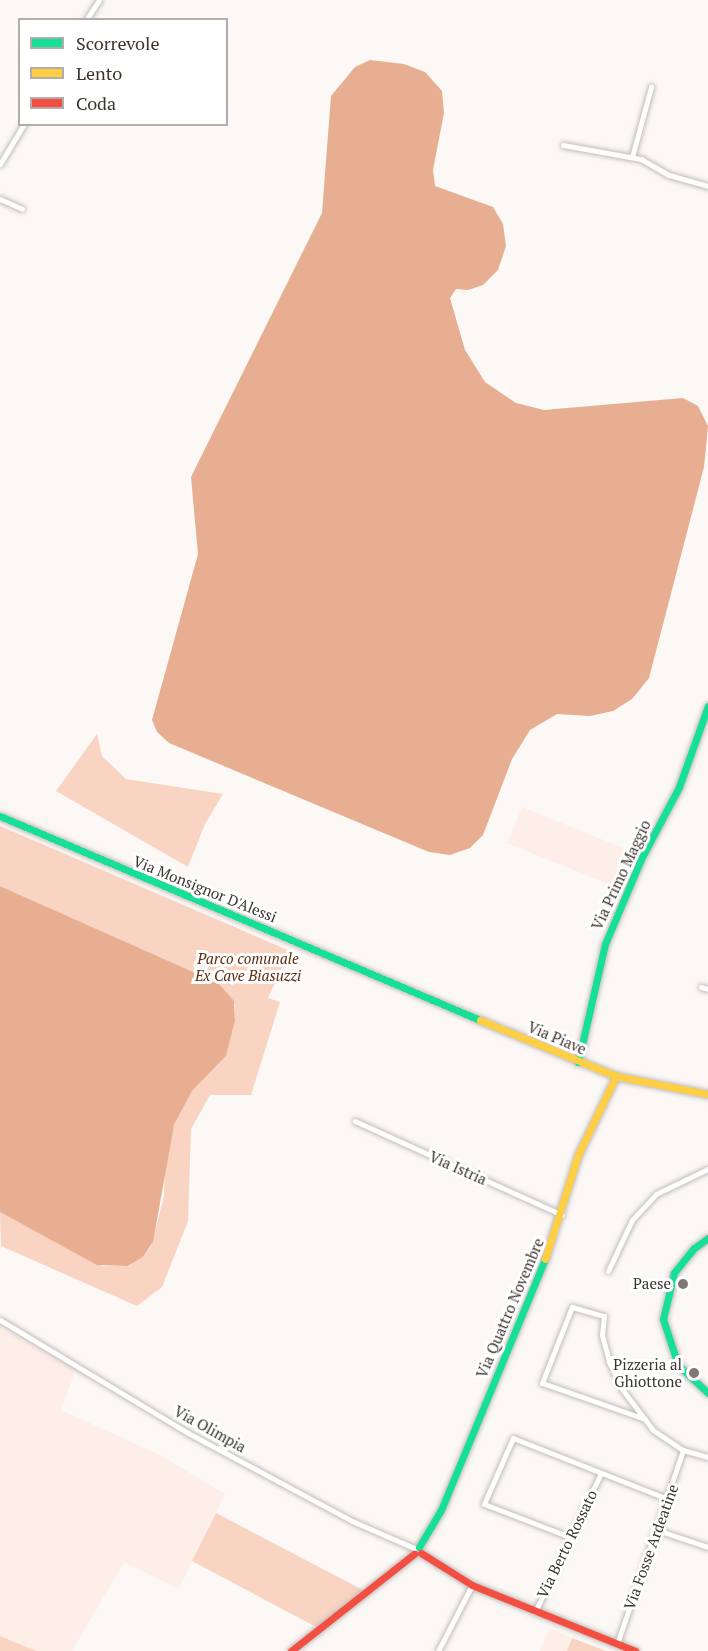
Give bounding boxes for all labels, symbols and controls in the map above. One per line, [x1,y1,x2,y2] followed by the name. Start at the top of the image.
[18,18,228,126] legend
[76,31,159,55] text: Scorrevole
[76,61,122,85] text: Lento
[76,91,116,115] text: Coda
[588,817,654,933] street label: Via Primo Maggio
[131,852,279,926] street label: Via Monsignor D'Alessi
[195,949,301,984] park label: Parco comunale Ex Cave Biasuzzi
[525,1018,589,1058] street label: Via Piave
[426,1147,490,1189] street label: Via Istria
[472,1235,548,1381] street label: Via Quattro Novembre
[633,1275,671,1293] place label: Paese
[676,1277,690,1291] marker: Paese
[613,1355,682,1390] place label: Pizzeria al Ghiottone
[687,1366,701,1380] marker: Pizzeria al Ghiottone
[171,1402,249,1456] street label: Via Olimpia
[620,1482,682,1612] street label: Via Fosse Ardeatine
[533,1487,601,1601] street label: Via Berto Rossato

